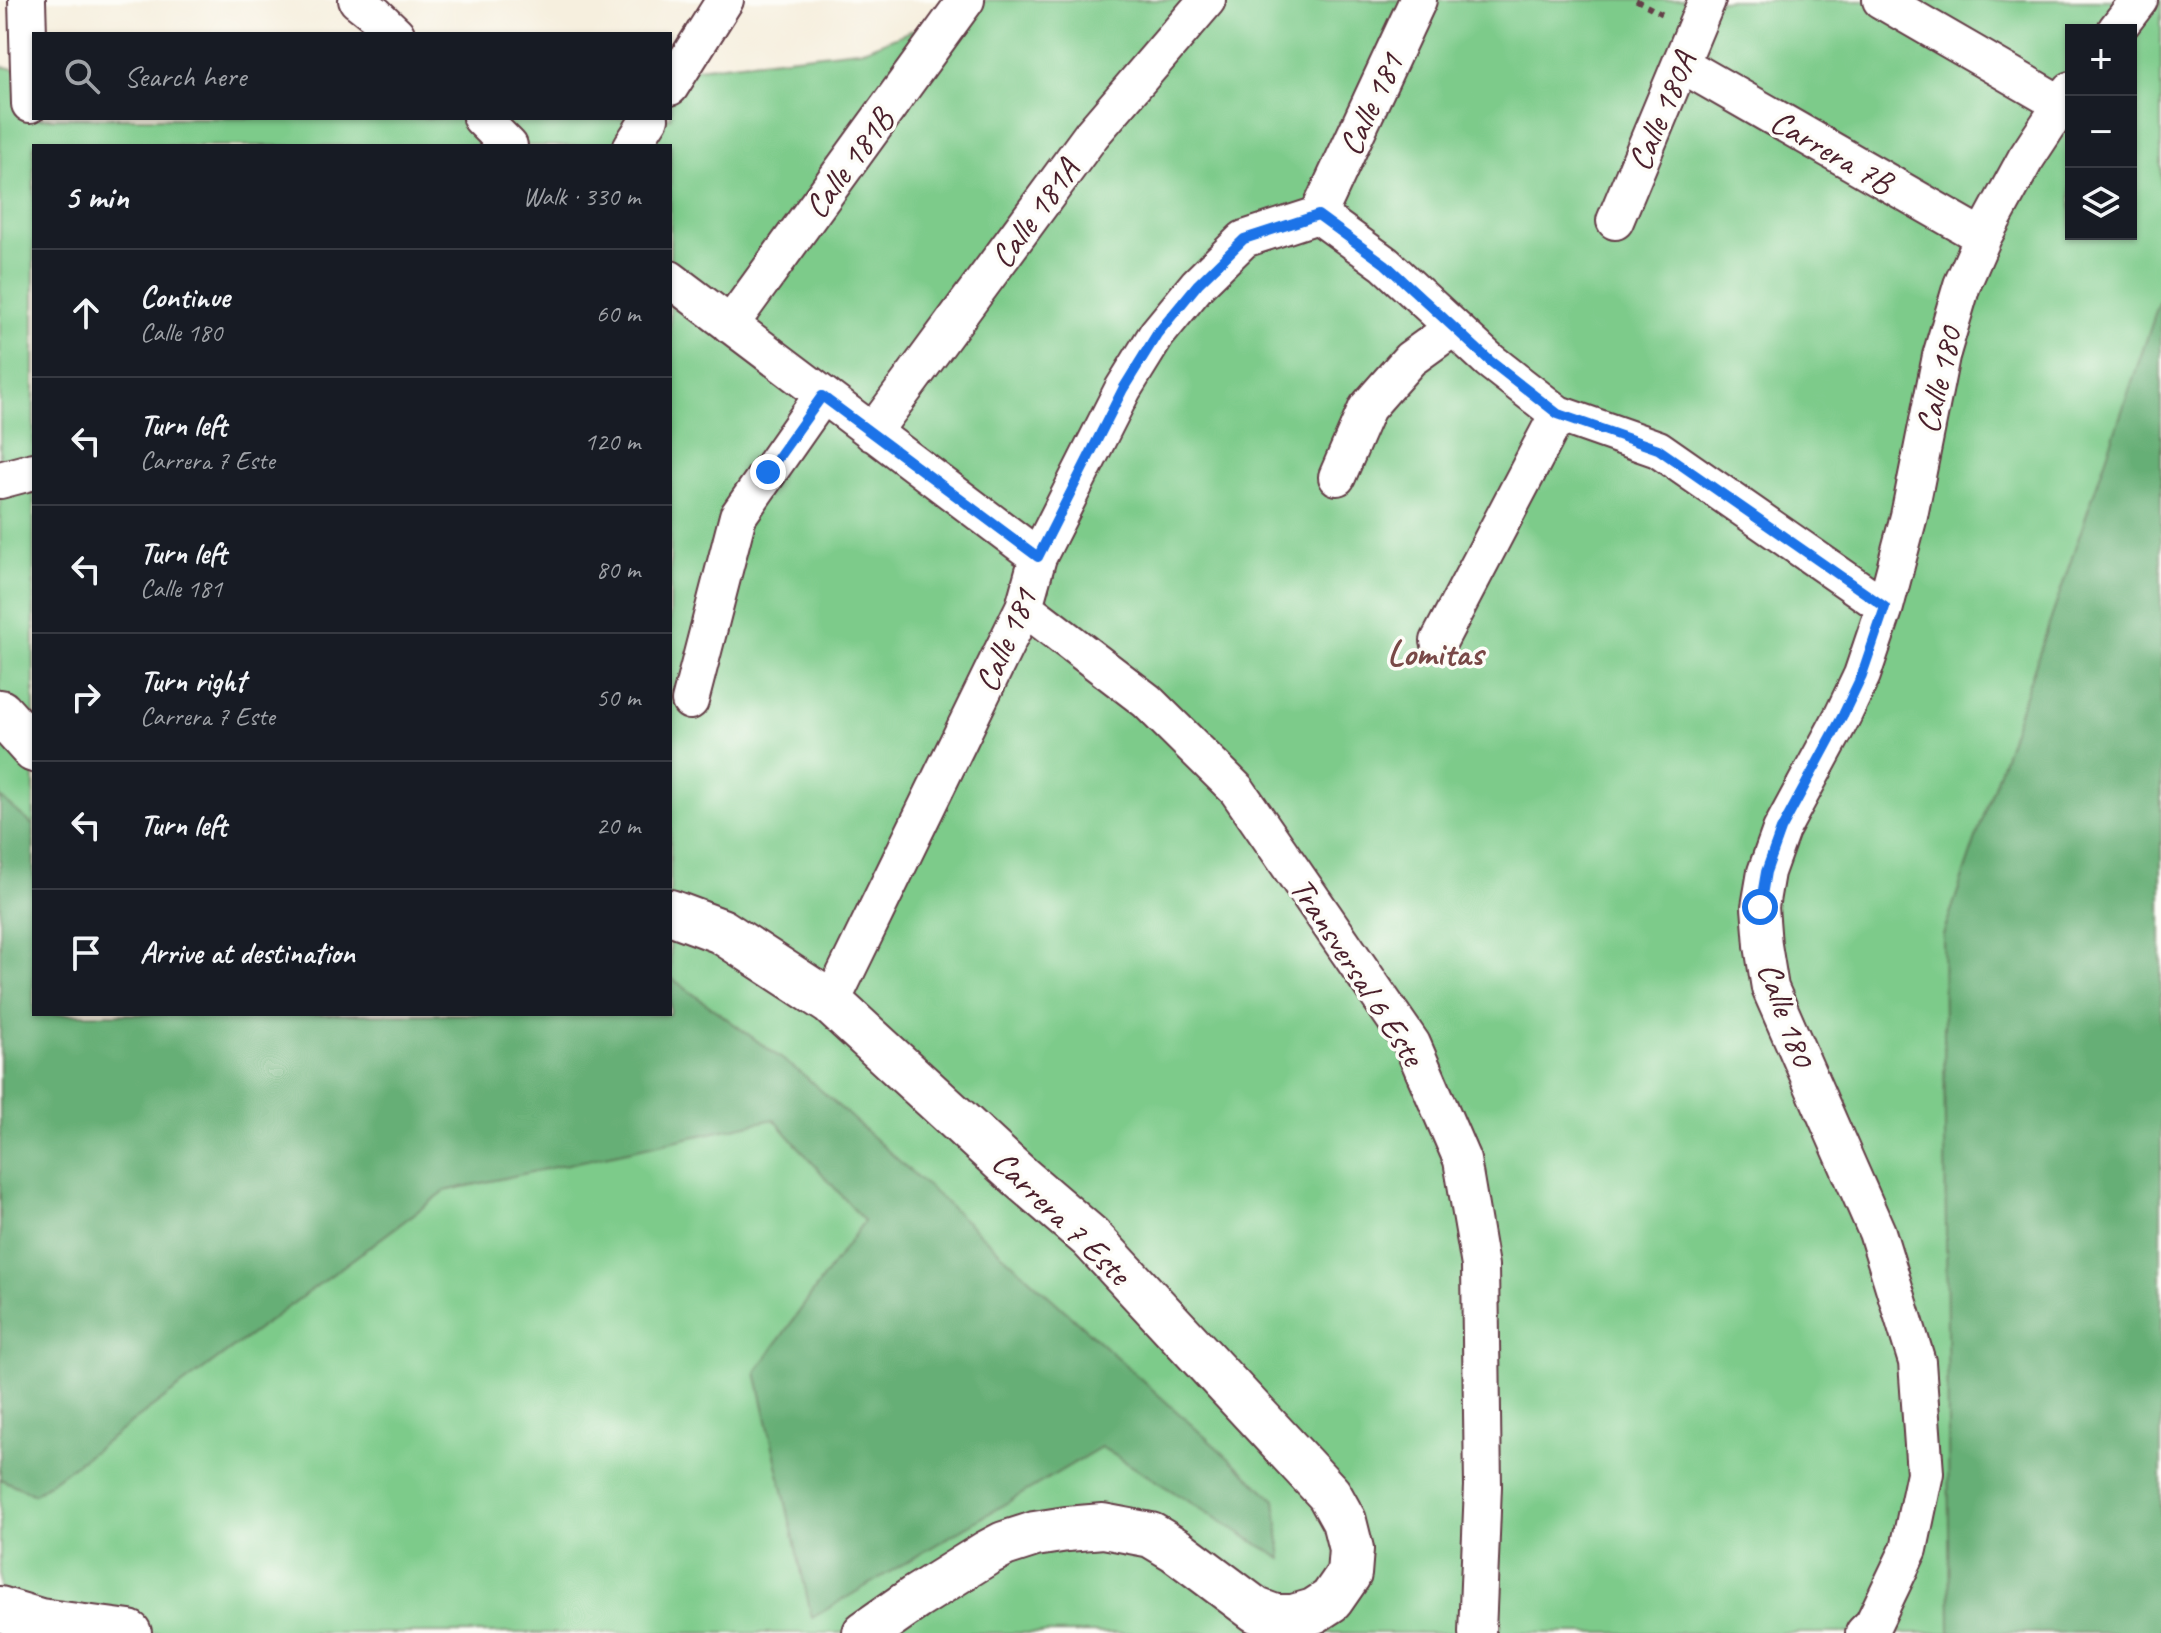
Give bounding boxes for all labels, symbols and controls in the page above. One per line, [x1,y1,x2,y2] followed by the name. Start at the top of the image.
[2065,24,2137,240] map controls
[2065,24,2137,96] button: +
[32,32,672,120] search box
[1617,44,1706,177] street label: Calle 180A
[1328,45,1413,162] street label: Calle 181
[60,54,104,98] icon: search
[124,57,246,95] text: Search here
[2065,96,2137,168] button: −
[794,98,904,227] street label: Calle 181B
[1763,99,1902,205] street label: Carrera 7B
[980,149,1090,276] street label: Calle 181A
[2065,168,2137,240] button: layers
[64,175,129,218] text: 5 min
[523,180,640,213] text: Walk · 330 m
[140,278,230,316] text: Continue
[64,291,108,335] icon: ahead
[596,297,640,330] text: 60 m
[140,316,222,349] text: Calle 180
[1905,320,1972,437] street label: Calle 180
[140,406,227,444] text: Turn left
[64,419,108,463] icon: left
[584,425,640,458] text: 120 m
[140,444,275,477] text: Carrera 7 Este
[750,454,786,490] route end
[140,534,227,572] text: Turn left
[64,547,108,591] icon: left
[596,553,640,586] text: 80 m
[140,572,222,605] text: Calle 181
[965,581,1047,698] street label: Calle 181
[1387,630,1486,676] district label: Lomitas
[140,662,245,700] text: Turn right
[64,675,108,719] icon: right
[596,681,640,714] text: 50 m
[140,700,275,733] text: Carrera 7 Este
[64,803,108,847] icon: left
[140,806,227,844] text: Turn left
[596,809,640,842] text: 20 m
[1281,869,1436,1076] street label: Transversal 6 Este
[1742,889,1778,925] route start
[64,931,108,975] icon: arrive
[140,934,355,972] text: Arrive at destination
[1748,956,1826,1075] street label: Calle 180
[983,1141,1142,1296] street label: Carrera 7 Este

